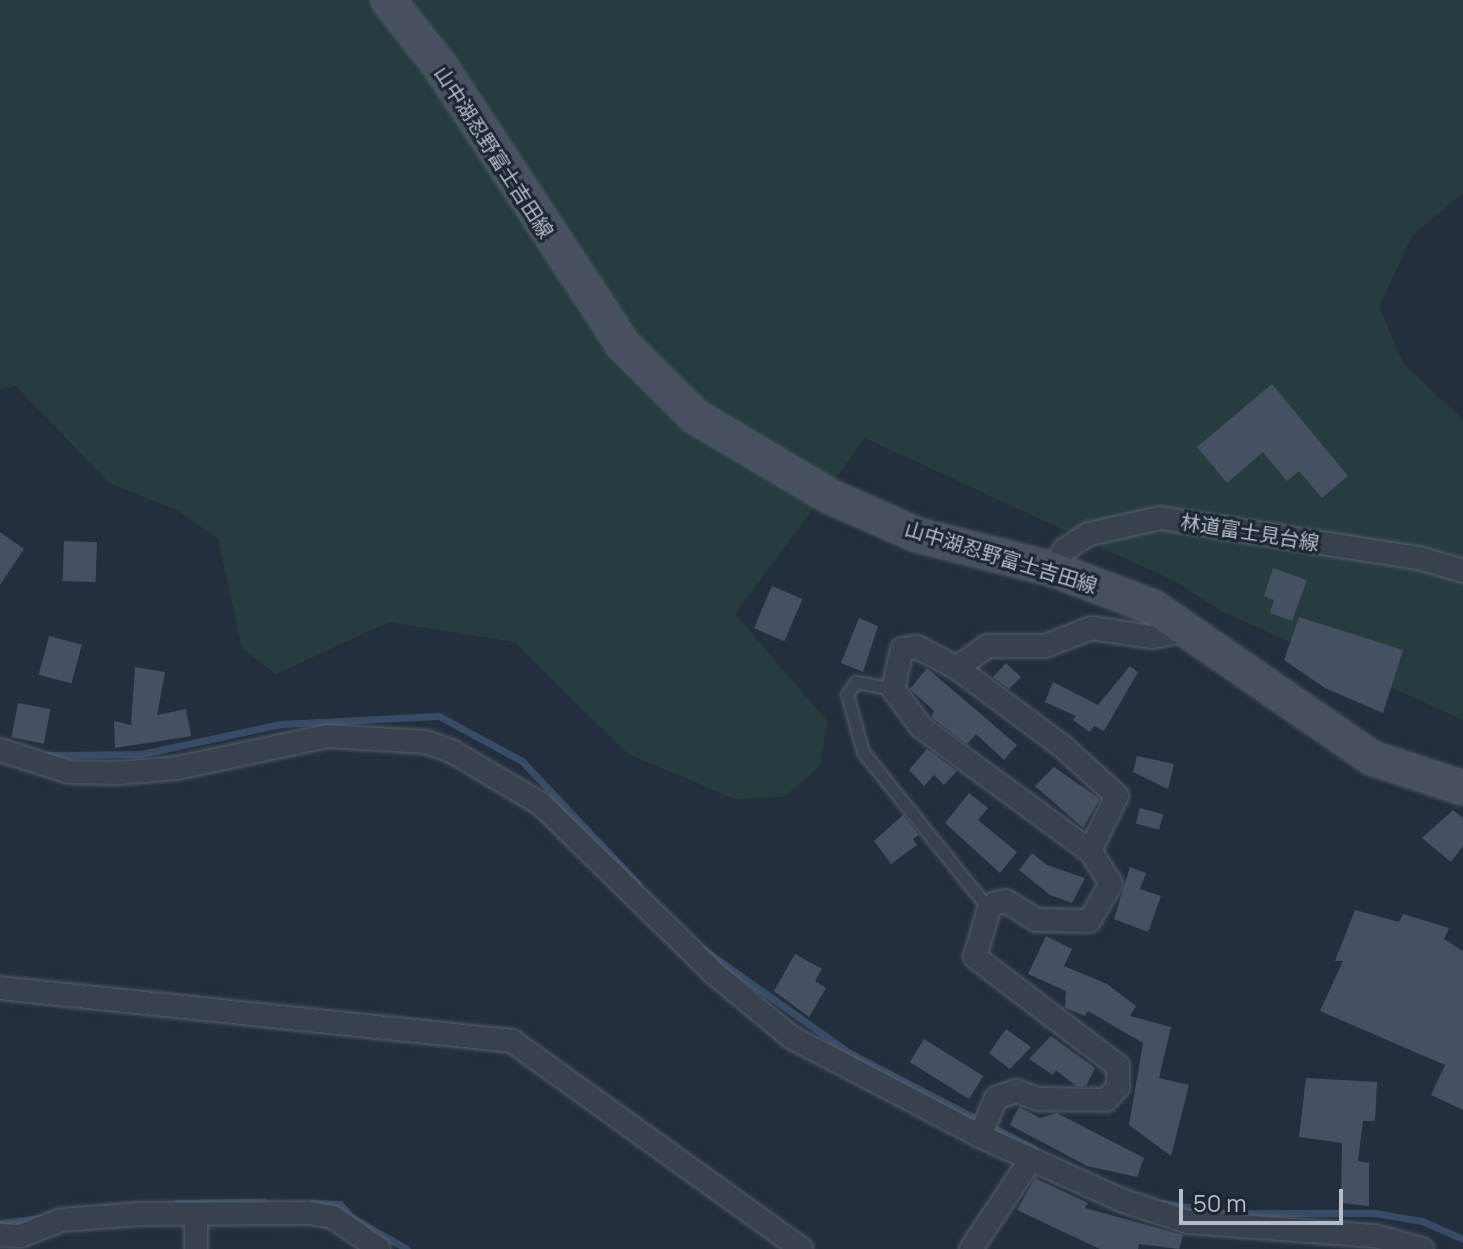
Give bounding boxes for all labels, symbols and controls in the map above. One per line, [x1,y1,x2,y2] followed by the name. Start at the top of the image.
[429,62,559,242] street label: 山中湖忍野富士吉田線
[1179,509,1321,555] street label: 林道富士見台線
[902,516,1100,598] street label: 山中湖忍野富士吉田線
[1183,1173,1347,1223] scale bar
[1193,1186,1247,1219] text: 50 m

